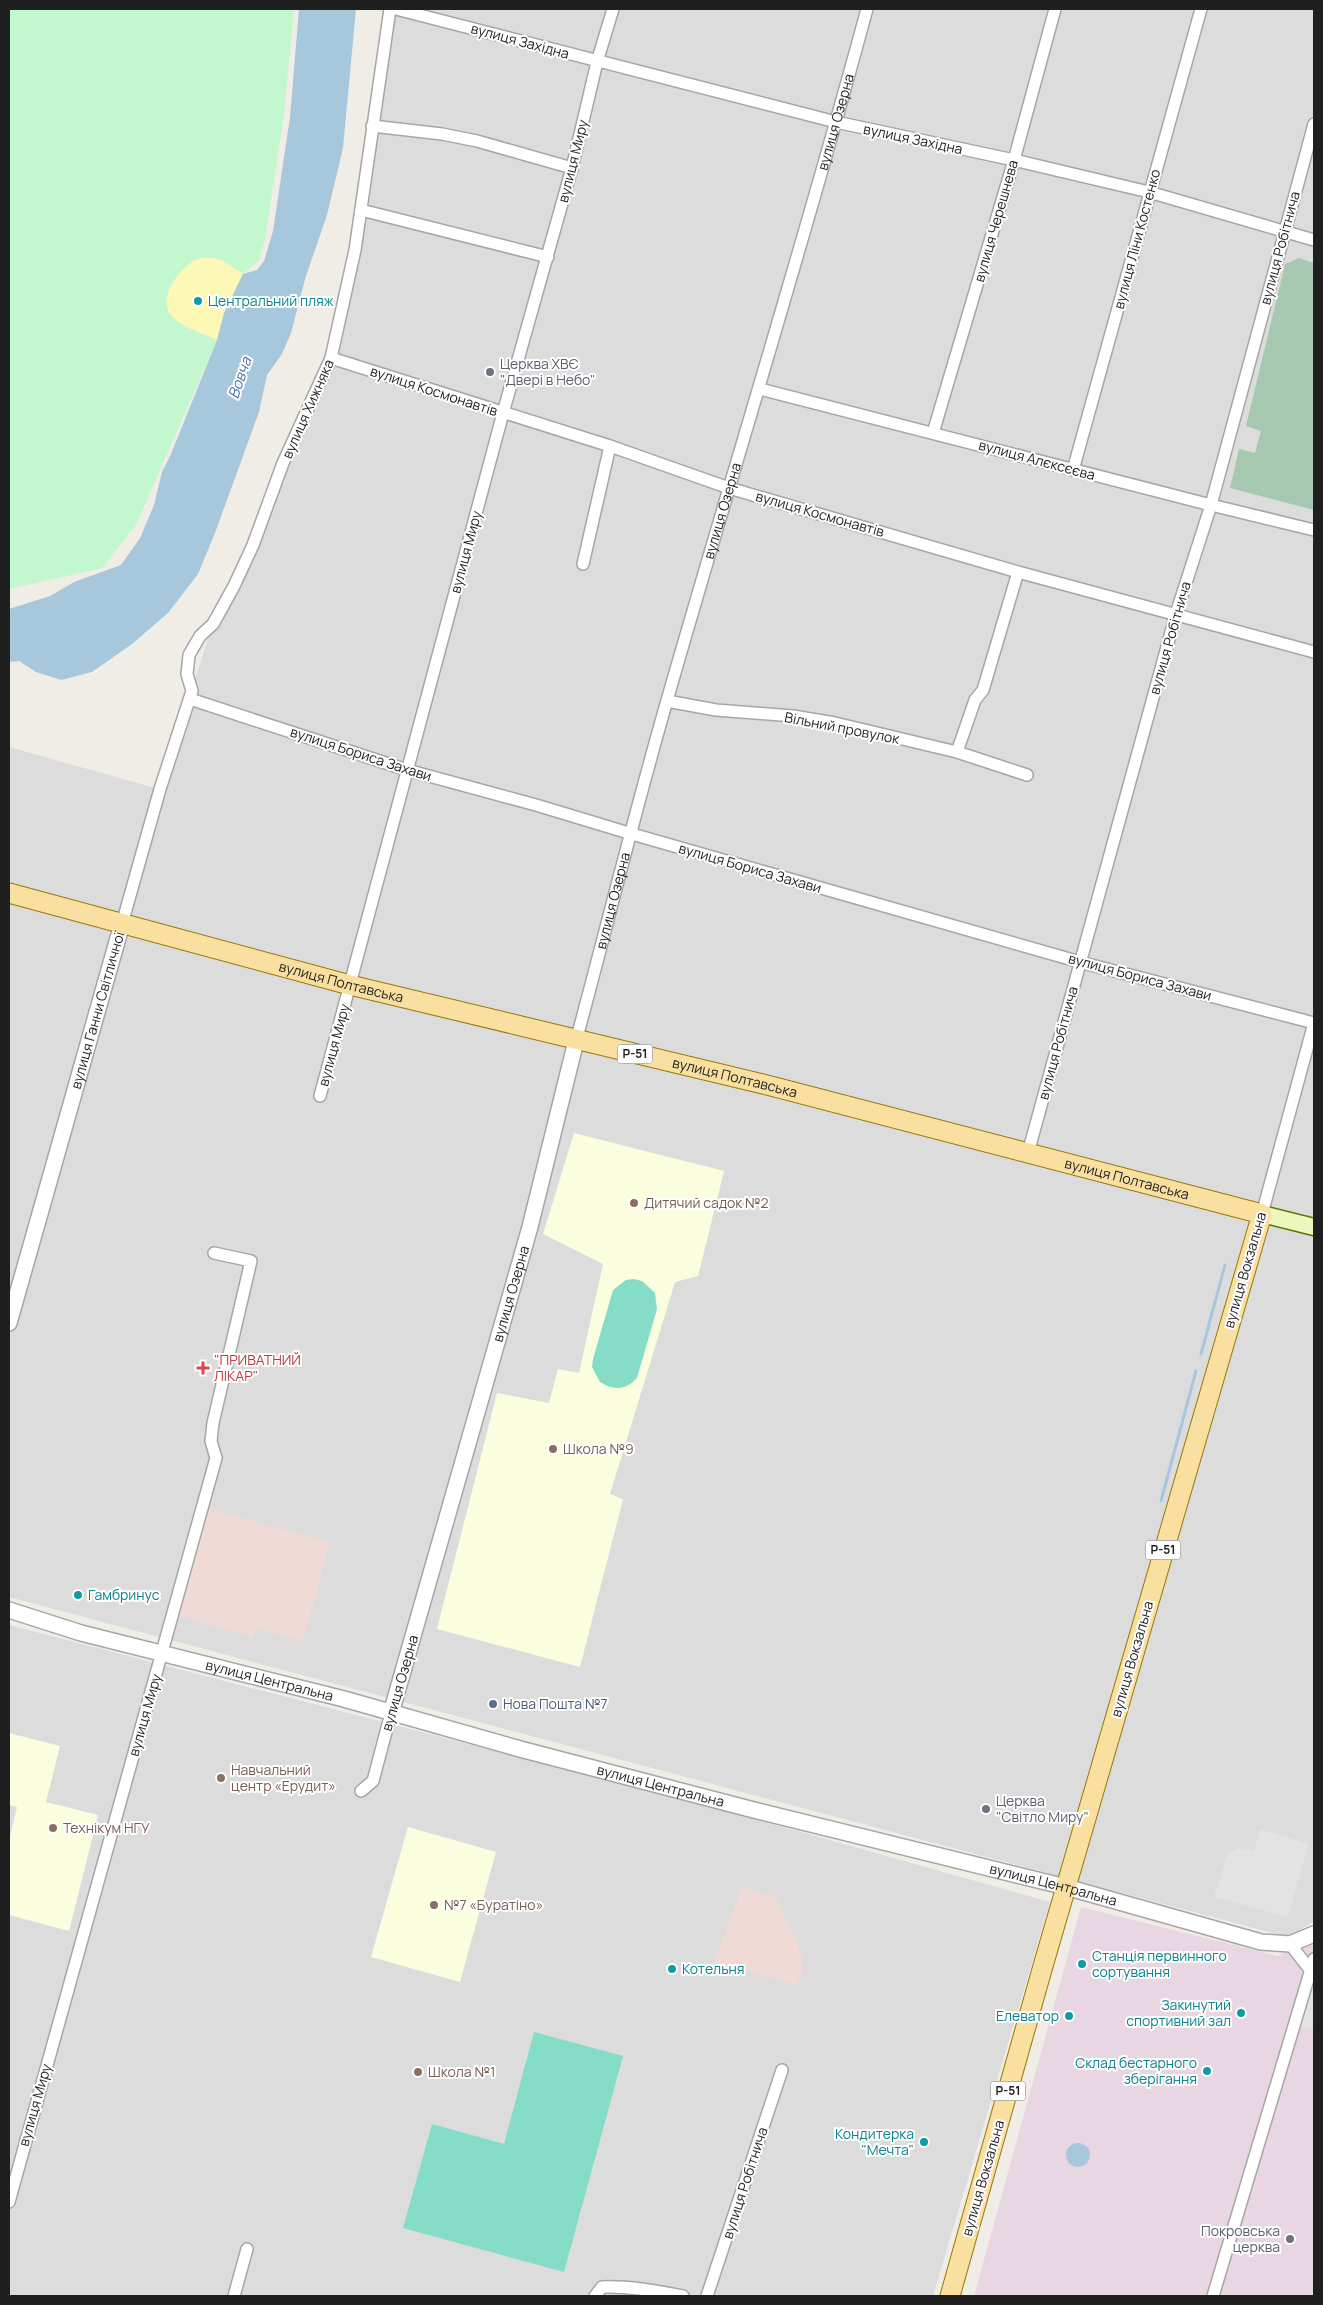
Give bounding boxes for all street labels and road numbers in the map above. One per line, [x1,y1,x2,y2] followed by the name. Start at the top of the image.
[469,18,571,63] street label: вулиця Західна
[813,72,858,172] street label: вулиця Озерна
[553,117,592,204] street label: вулиця Миру
[862,119,964,158] street label: вулиця Західна
[969,158,1022,284] street label: вулиця Черешнева
[1109,167,1164,311] street label: вулиця Ліни Костенко
[1255,189,1304,307] street label: вулиця Робітнича
[277,356,338,461] street label: вулиця Хижняка
[368,361,501,420] street label: вулиця Космонавтів
[977,435,1097,484] street label: вулиця Алєксєєва
[699,460,745,561] street label: вулиця Озерна
[754,486,887,541] street label: вулиця Космонавтів
[445,508,486,595] street label: вулиця Миру
[1144,579,1195,697] street label: вулиця Робітнича
[783,707,902,748] street label: Вільний провулок
[288,722,434,785] street label: вулиця Бориса Захави
[677,838,824,897] street label: вулиця Бориса Захави
[591,850,634,951] street label: вулиця Озерна
[66,929,129,1091] street label: вулиця Ганни Світличної
[1066,948,1214,1005] street label: вулиця Бориса Захави
[277,956,406,1007] street label: вулиця Полтавська
[1033,984,1082,1102] street label: вулиця Робітнича
[313,1001,354,1088] street label: вулиця Миру
[618,1044,652,1064] road number: Р-51
[671,1053,799,1102] street label: вулиця Полтавська
[1063,1153,1191,1204] street label: вулиця Полтавська
[1219,1210,1270,1330] street label: вулиця Вокзальна
[488,1243,533,1344] street label: вулиця Озерна
[1146,1540,1180,1560] road number: Р-51
[1106,1599,1157,1719] street label: вулиця Вокзальна
[377,1633,422,1733] street label: вулиця Озерна
[204,1655,336,1705] street label: вулиця Центральна
[124,1671,166,1758] street label: вулиця Миру
[595,1759,726,1811] street label: вулиця Центральна
[988,1859,1119,1910] street label: вулиця Центральна
[14,2061,56,2148] street label: вулиця Миру
[990,2082,1026,2100] road number: Р-51
[957,2118,1008,2238] street label: вулиця Вокзальна
[717,2124,772,2241] street label: вулиця Робітнича

